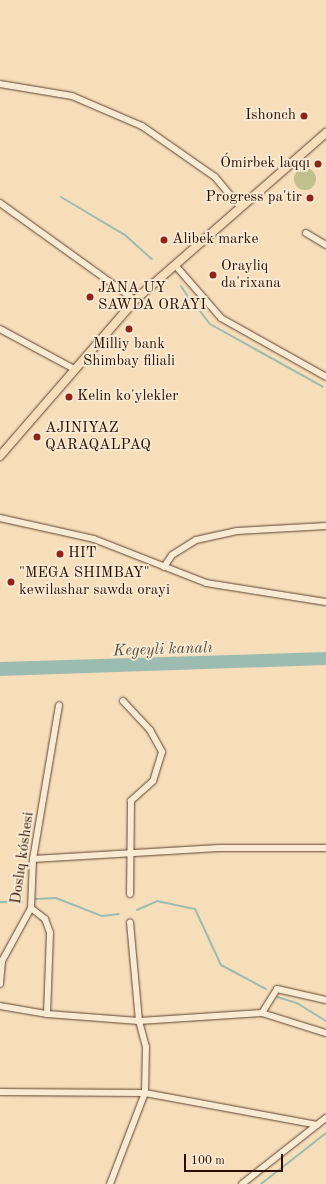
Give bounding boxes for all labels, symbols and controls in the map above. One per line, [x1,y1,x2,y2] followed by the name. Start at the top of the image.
[245,107,296,125] place label: Ishonch
[299,111,309,121] marker: Ishonch
[220,155,310,173] place label: Ómirbek laqqı
[313,159,323,169] marker: Ómirbek laqqı
[206,189,302,207] place label: Progress pa'tir
[305,193,315,203] marker: Progress pa'tir
[172,231,258,249] place label: Alibek marke
[159,235,169,245] marker: Alibek marke
[221,257,281,292] place label: Orayliq da'rixana
[208,270,218,280] marker: Orayliq da'rixana
[98,279,206,314] place label: JANA UY SAWDA ORAYI
[85,292,95,302] marker: JANA UY SAWDA ORAYI
[124,324,134,334] marker: Milliy bank Shimbay filiali
[83,335,175,370] place label: Milliy bank Shimbay filiali
[77,388,178,406] place label: Kelin ko'ylekler
[64,392,74,402] marker: Kelin ko'ylekler
[45,419,151,454] place label: AJINIYAZ QARAQALPAQ
[32,432,42,442] marker: AJINIYAZ QARAQALPAQ
[68,545,96,563] place label: HIT
[55,549,65,559] marker: HIT
[19,564,170,599] place label: "MEGA SHIMBAY" kewilashar sawda orayi
[6,577,16,587] marker: "MEGA SHIMBAY" kewilashar sawda orayi
[113,639,213,661] water label: Kegeyli kanalı
[8,811,38,905] street label: Doslıq kóshesi
[186,1146,285,1172] scale bar
[191,1155,225,1167] text: 100 m

